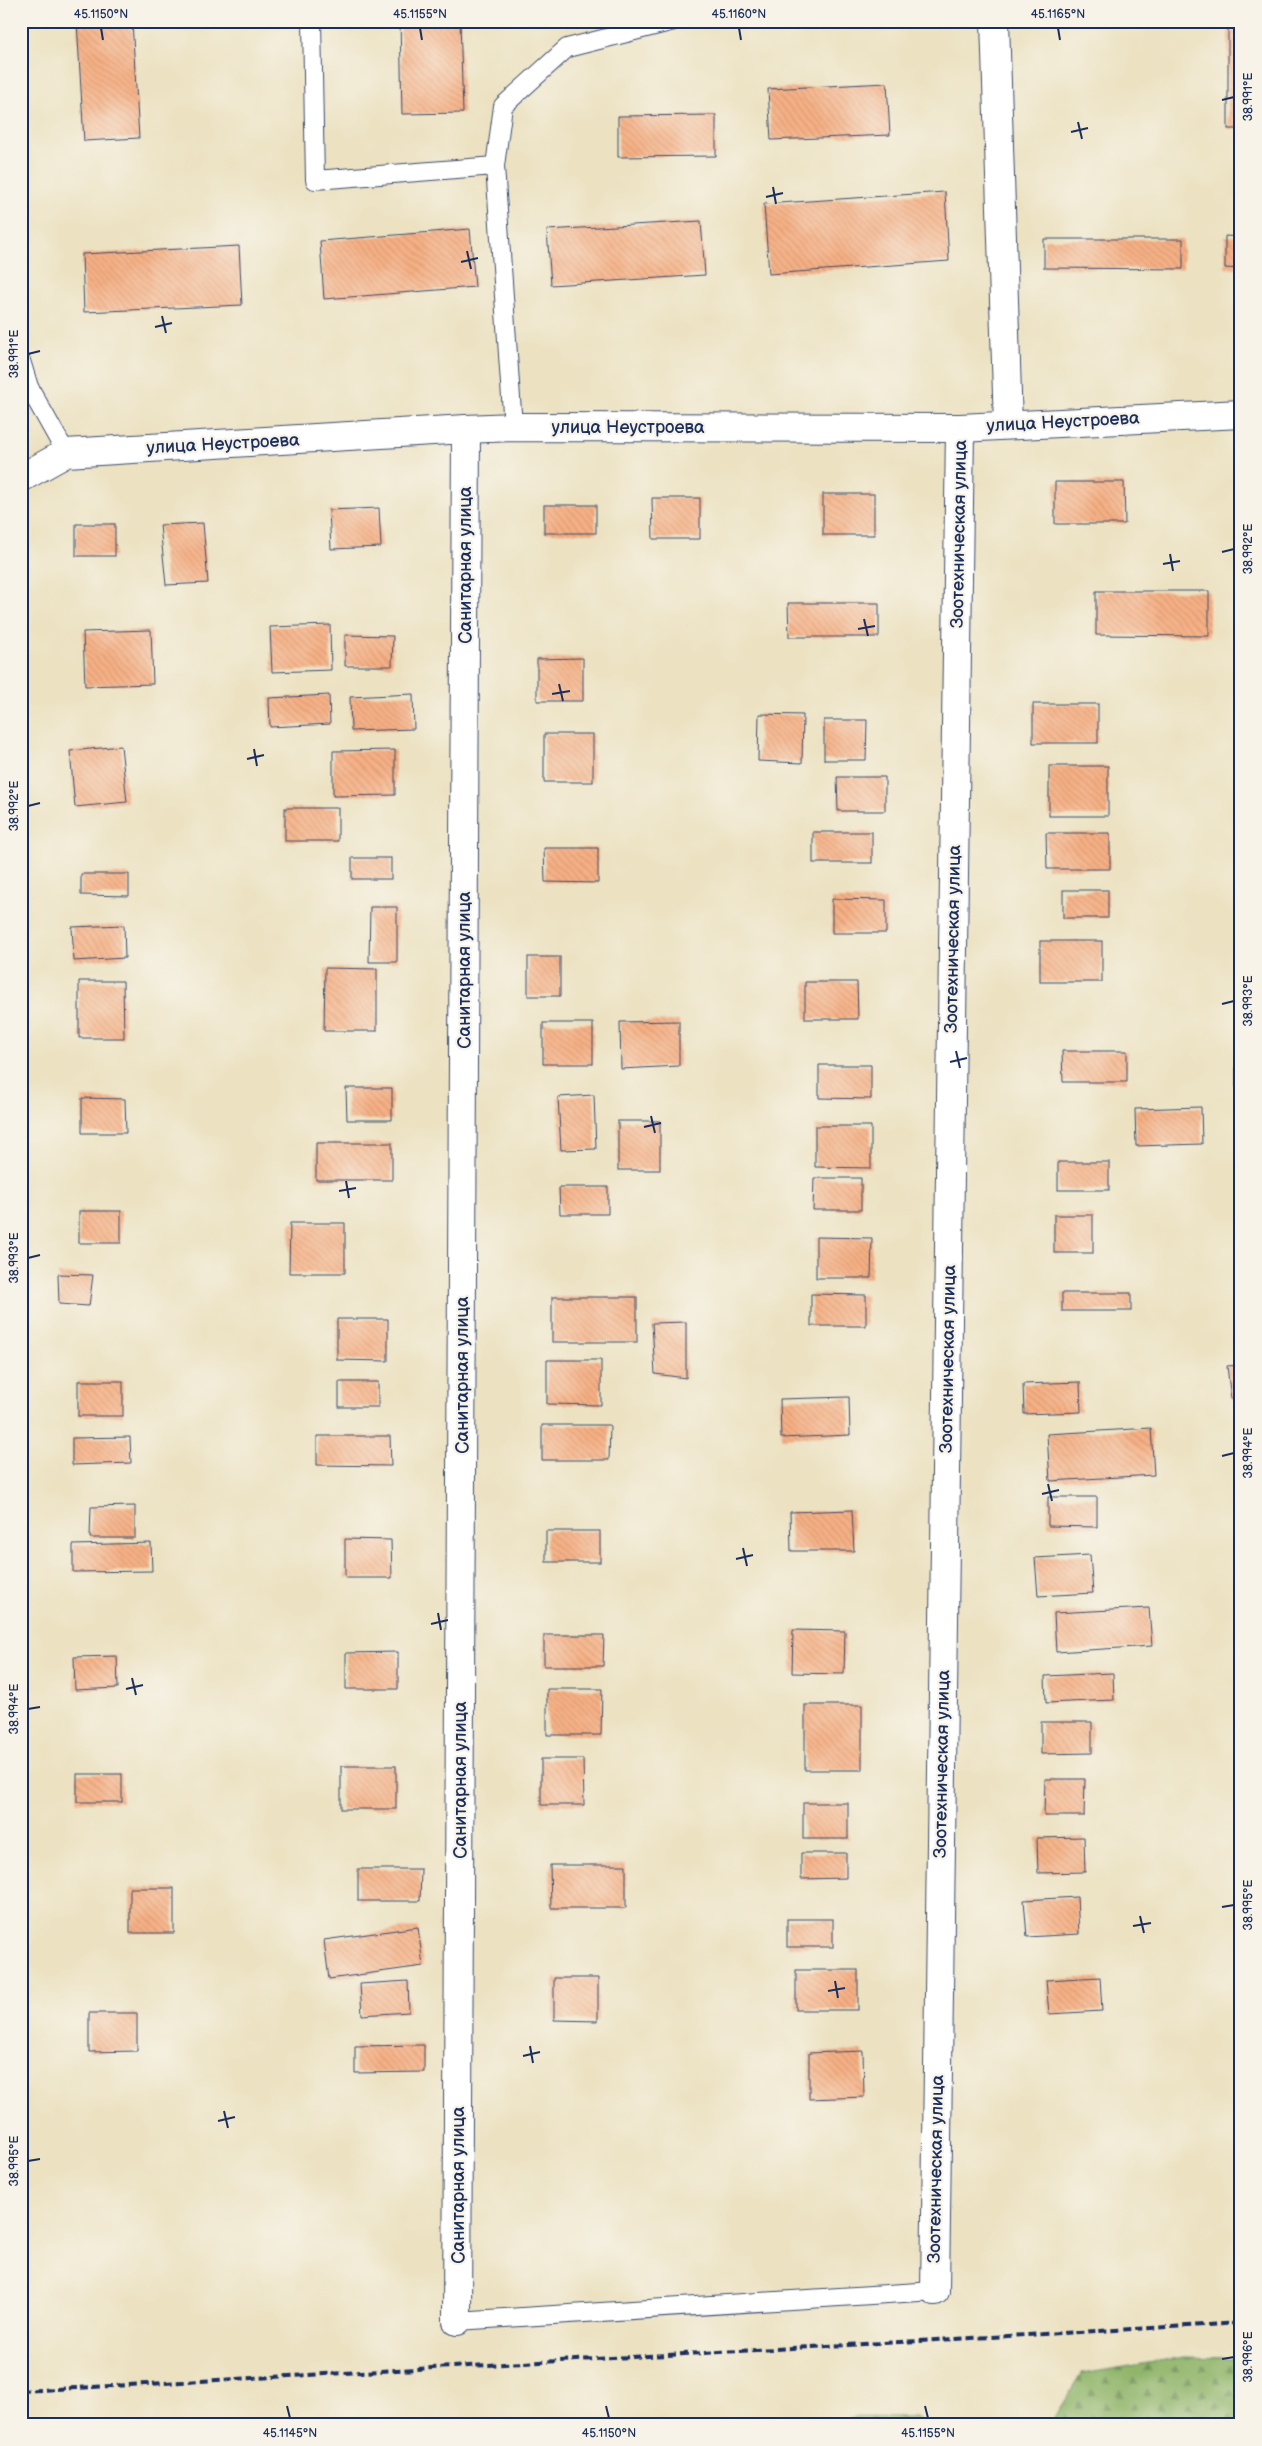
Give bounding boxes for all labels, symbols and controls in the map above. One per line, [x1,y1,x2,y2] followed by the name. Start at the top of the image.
[74,7,128,22] text: 45.1150°N
[393,7,447,22] text: 45.1155°N
[712,7,766,22] text: 45.1160°N
[1031,7,1085,22] text: 45.1165°N
[1241,73,1256,121] text: 38.991°E
[7,330,22,378] text: 38.991°E
[986,407,1140,436] street label: улица Неустроева
[551,417,705,438] street label: улица Неустроева
[146,429,300,458] street label: улица Неустроева
[947,439,971,628] street label: Зоотехническая улица
[455,486,476,644] street label: Санитарная улица
[1241,524,1256,574] text: 38.992°E
[7,781,22,831] text: 38.992°E
[941,844,965,1033] street label: Зоотехническая улица
[454,891,475,1049] street label: Санитарная улица
[1241,975,1256,1027] text: 38.993°E
[7,1232,22,1284] text: 38.993°E
[936,1264,960,1453] street label: Зоотехническая улица
[452,1296,473,1454] street label: Санитарная улица
[1241,1427,1256,1478] text: 38.994°E
[930,1669,954,1858] street label: Зоотехническая улица
[7,1683,22,1734] text: 38.994°E
[450,1701,471,1859] street label: Санитарная улица
[1241,1880,1256,1930] text: 38.995°E
[924,2074,948,2263] street label: Зоотехническая улица
[448,2106,469,2264] street label: Санитарная улица
[7,2136,22,2186] text: 38.995°E
[1241,2331,1256,2383] text: 38.996°E
[263,2426,317,2441] text: 45.1145°N
[582,2426,636,2441] text: 45.1150°N
[901,2426,955,2441] text: 45.1155°N

